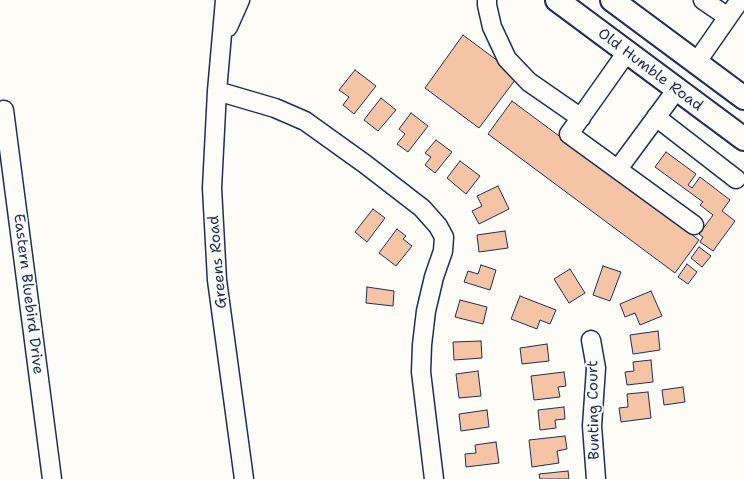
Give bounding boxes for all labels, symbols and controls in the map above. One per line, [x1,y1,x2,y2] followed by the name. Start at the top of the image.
[594,25,706,115] street label: Old Humble Road
[9,213,47,375] street label: Eastern Bluebird Drive
[205,215,231,309] street label: Greens Road
[584,360,604,460] street label: Bunting Court

